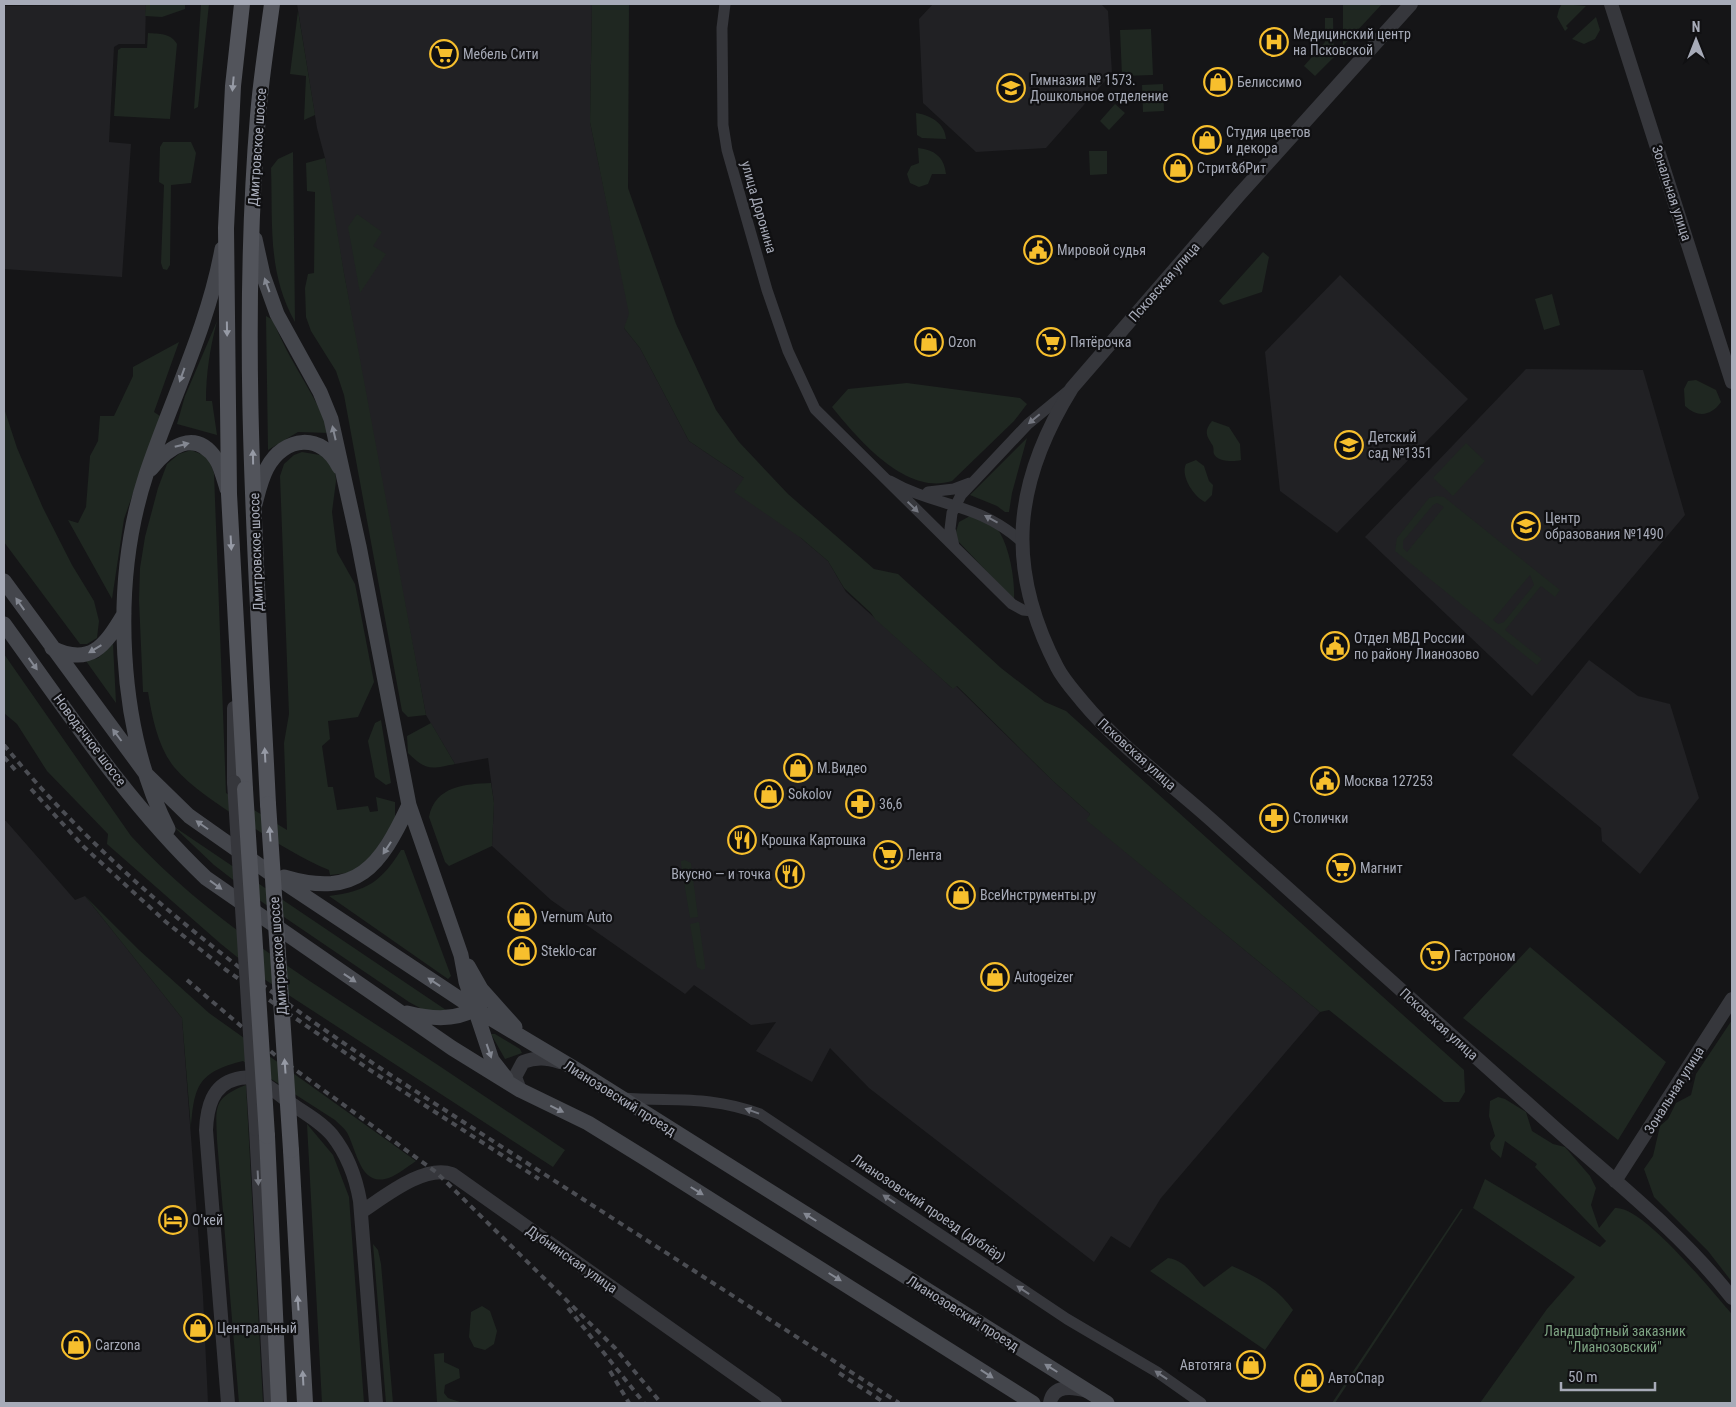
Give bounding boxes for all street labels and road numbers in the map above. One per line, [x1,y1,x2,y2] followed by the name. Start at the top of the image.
[245,87,269,207] street label: Дмитровское шоссе
[1649,143,1695,243] street label: Зональная улица
[738,159,780,255] street label: улица Доронина
[1125,239,1203,325] street label: Псковская улица
[246,492,266,612] street label: Дмитровское шоссе
[50,691,130,789] street label: Новодачное шоссе
[1095,715,1179,793] street label: Псковская улица
[266,896,290,1016] street label: Дмитровское шоссе
[1397,985,1481,1063] street label: Псковская улица
[1641,1044,1707,1136] street label: Зональная улица
[561,1057,679,1139] street label: Лианозовский проезд
[849,1151,1009,1266] street label: Лианозовский проезд (дублёр)
[524,1222,620,1296] street label: Дубнинская улица
[904,1272,1022,1354] street label: Лианозовский проезд

